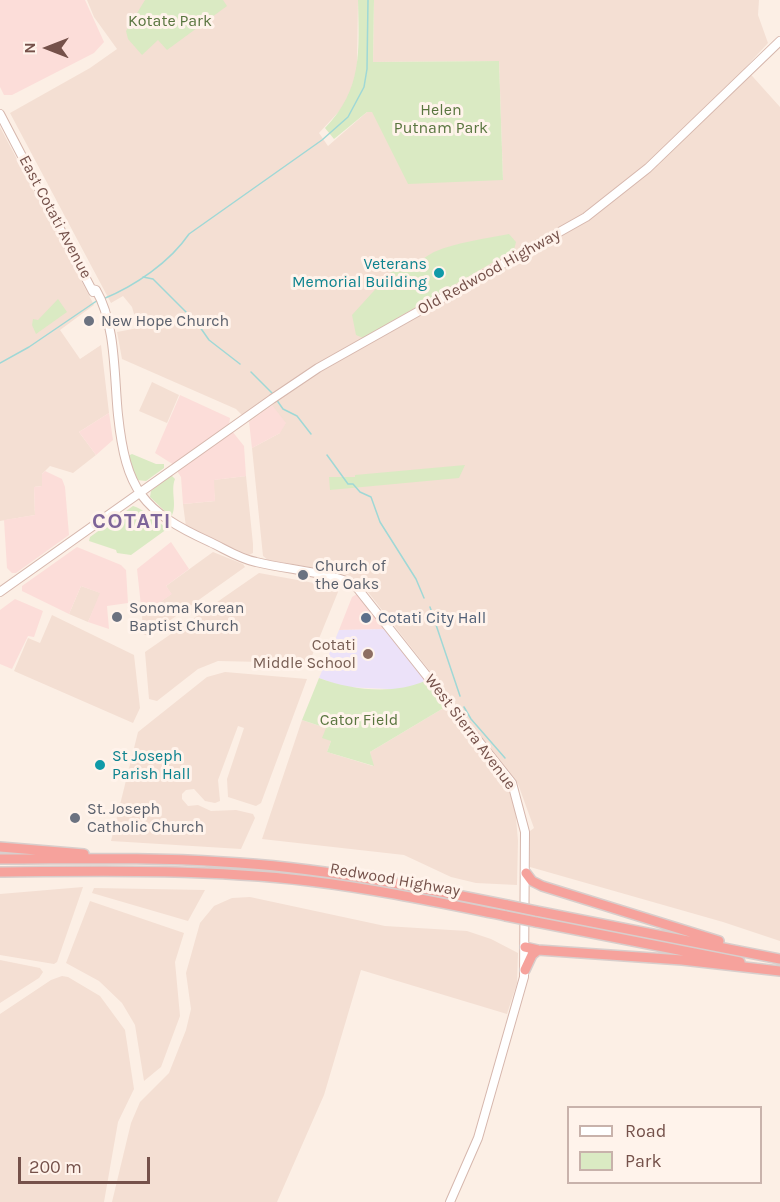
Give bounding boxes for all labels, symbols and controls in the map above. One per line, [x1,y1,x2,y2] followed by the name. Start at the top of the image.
[128,11,212,31] park label: Kotate Park
[18,18,78,78] north arrow
[20,42,39,54] text: N
[394,100,488,138] park label: Helen Putnam Park
[14,152,96,282] street label: East Cotati Avenue
[414,225,564,319] street label: Old Redwood Highway
[292,254,427,292] place label: Veterans Memorial Building
[432,266,446,280] marker: Veterans Memorial Building
[101,311,229,331] place label: New Hope Church
[82,314,96,328] marker: New Hope Church
[92,509,172,535] district label: COTATI
[315,556,386,594] place label: Church of the Oaks
[296,568,310,582] marker: Church of the Oaks
[129,598,244,636] place label: Sonoma Korean Baptist Church
[378,608,486,628] place label: Cotati City Hall
[110,610,124,624] marker: Sonoma Korean Baptist Church
[359,611,373,625] marker: Cotati City Hall
[253,635,356,673] place label: Cotati Middle School
[361,647,375,661] marker: Cotati Middle School
[420,670,520,794] street label: West Sierra Avenue
[320,710,398,730] park label: Cator Field
[112,746,191,784] place label: St Joseph Parish Hall
[93,758,107,772] marker: St Joseph Parish Hall
[87,799,204,837] place label: St. Joseph Catholic Church
[68,811,82,825] marker: St. Joseph Catholic Church
[328,859,462,901] street label: Redwood Highway
[567,1106,762,1184] legend
[625,1120,666,1142] text: Road
[21,1145,153,1183] scale bar
[625,1150,662,1172] text: Park
[29,1156,82,1178] text: 200 m

